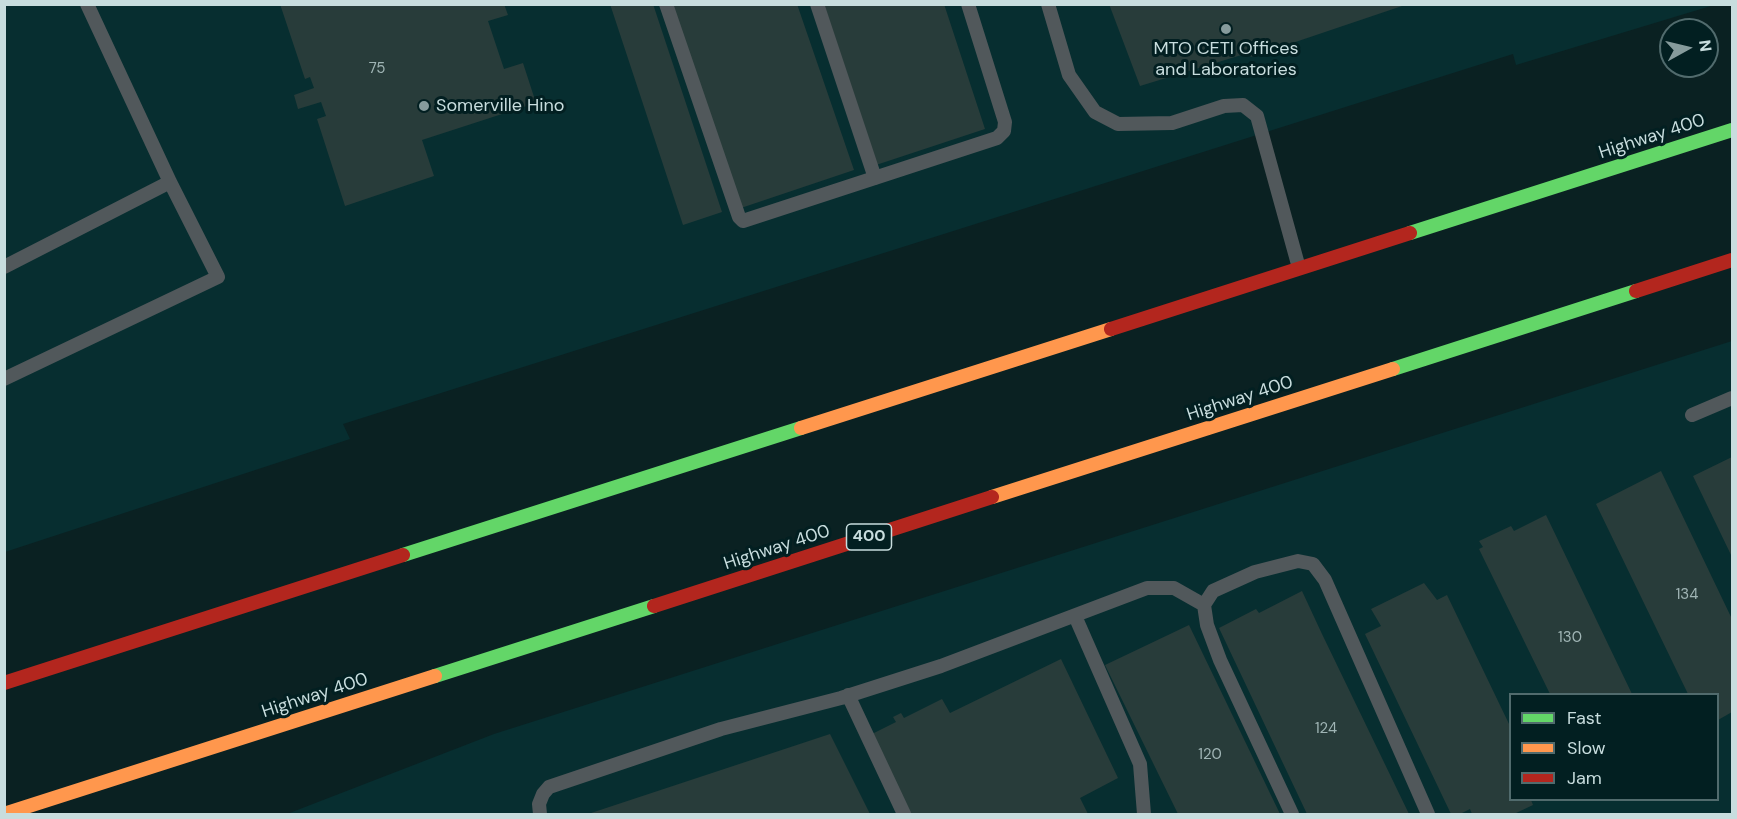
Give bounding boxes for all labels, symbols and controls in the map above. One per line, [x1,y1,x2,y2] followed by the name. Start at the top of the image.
[1659,18,1719,78] north arrow
[1219,22,1233,36] marker: MTO CETI Offices and Laboratories
[1153,38,1299,80] place label: MTO CETI Offices and Laboratories
[1694,38,1717,53] text: N
[369,60,385,78] house number: 75
[436,95,564,117] place label: Somerville Hino
[417,99,431,113] marker: Somerville Hino
[1596,110,1708,164] street label: Highway 400
[1184,372,1296,426] street label: Highway 400
[721,521,833,575] street label: Highway 400
[846,524,892,550] road number: 400
[1676,586,1698,604] house number: 134
[1558,629,1582,647] house number: 130
[259,669,371,723] street label: Highway 400
[1509,693,1719,801] legend
[1567,706,1602,730] text: Fast
[1315,720,1337,738] house number: 124
[1567,736,1606,760] text: Slow
[1198,746,1222,764] house number: 120
[1567,766,1602,790] text: Jam

